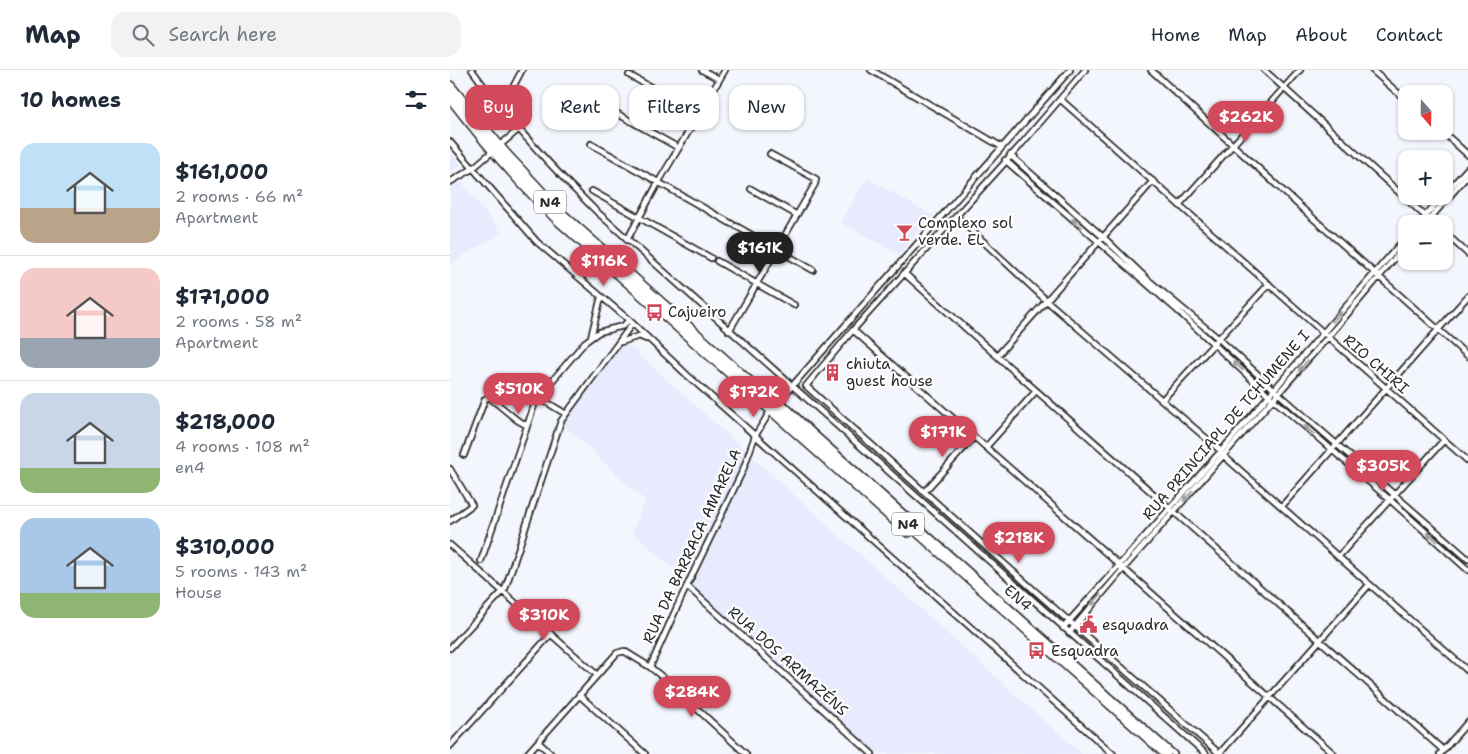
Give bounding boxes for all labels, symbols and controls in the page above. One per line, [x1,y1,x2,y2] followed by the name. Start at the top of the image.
[111,12,461,57] search box
[25,19,81,51] text: Map
[129,21,157,49] icon: search
[169,22,277,47] text: Search here
[1151,23,1200,47] text: Home
[1228,23,1267,47] text: Map
[1295,23,1348,47] text: About
[1376,23,1443,47] text: Contact
[465,85,532,130] chip: Buy
[542,85,619,130] chip: Rent
[629,85,719,130] chip: Filters
[729,85,804,130] chip: New
[1398,85,1452,140] north arrow
[1398,85,1453,270] map controls
[20,86,121,114] text: 10 homes
[402,86,430,114] icon: filters
[1211,100,1281,143] pin: $262K
[1219,106,1273,127] text: $262K
[1398,150,1453,205] button: +
[175,158,269,186] text: $161,000
[60,163,120,223] icon: home
[175,186,303,207] text: 2 rooms · 66 m²
[534,190,566,214] road number: N4
[175,207,258,228] text: Apartment
[918,213,1013,250] place label: Complexo sol verde. EL
[1398,215,1453,270] button: −
[1072,217,1084,229] one-way arrow
[894,222,914,242] bar icon: Complexo sol verde. EL
[725,232,795,274] pin: $161K
[737,237,783,258] text: $161K
[569,244,639,287] pin: $116K
[581,250,627,271] text: $116K
[175,283,270,311] text: $171,000
[60,288,120,348] icon: home
[644,302,664,322] bus stop icon: Cajueiro
[668,302,726,322] place label: Cajueiro
[1331,310,1342,323] one-way arrow
[175,311,302,332] text: 2 rooms · 58 m²
[1138,326,1314,524] street label: RUA PRINCIAPL DE TCHUMENE I
[1339,330,1413,398] street label: RIO CHIRI
[175,332,258,353] text: Apartment
[846,354,933,391] place label: chiuta guest house
[1297,359,1309,371] one-way arrow
[1233,360,1245,372] one-way arrow
[822,363,842,383] building icon: chiuta guest house
[484,372,554,415] pin: $510K
[719,376,789,418] pin: $172K
[494,378,544,399] text: $510K
[729,381,779,402] text: $172K
[175,408,275,436] text: $218,000
[60,413,120,473] icon: home
[908,416,978,458] pin: $171K
[920,421,966,442] text: $171K
[1303,425,1316,436] one-way arrow
[175,436,310,457] text: 4 rooms · 108 m²
[638,445,746,647] street label: RUA DA BARRACA AMARELA
[1348,450,1418,492] pin: $305K
[1356,455,1410,476] text: $305K
[175,457,205,478] text: en4
[1182,489,1194,501] one-way arrow
[892,512,924,536] road number: N4
[984,522,1054,564] pin: $218K
[994,527,1044,548] text: $218K
[1426,531,1438,543] one-way arrow
[175,533,275,561] text: $310,000
[60,538,120,598] icon: home
[175,561,307,582] text: 5 rooms · 143 m²
[1000,580,1036,616] street label: EN4
[175,582,222,603] text: House
[1091,594,1102,607] one-way arrow
[509,598,579,641] pin: $310K
[724,601,853,720] street label: RUA DOS ARMAZÉNS
[519,604,569,625] text: $310K
[1078,615,1098,635] public building icon: esquadra
[1102,615,1169,635] place label: esquadra
[1027,641,1047,661] bus stop icon: Esquadra
[1051,641,1119,661] place label: Esquadra
[657,676,727,718] pin: $284K
[665,681,719,702] text: $284K

